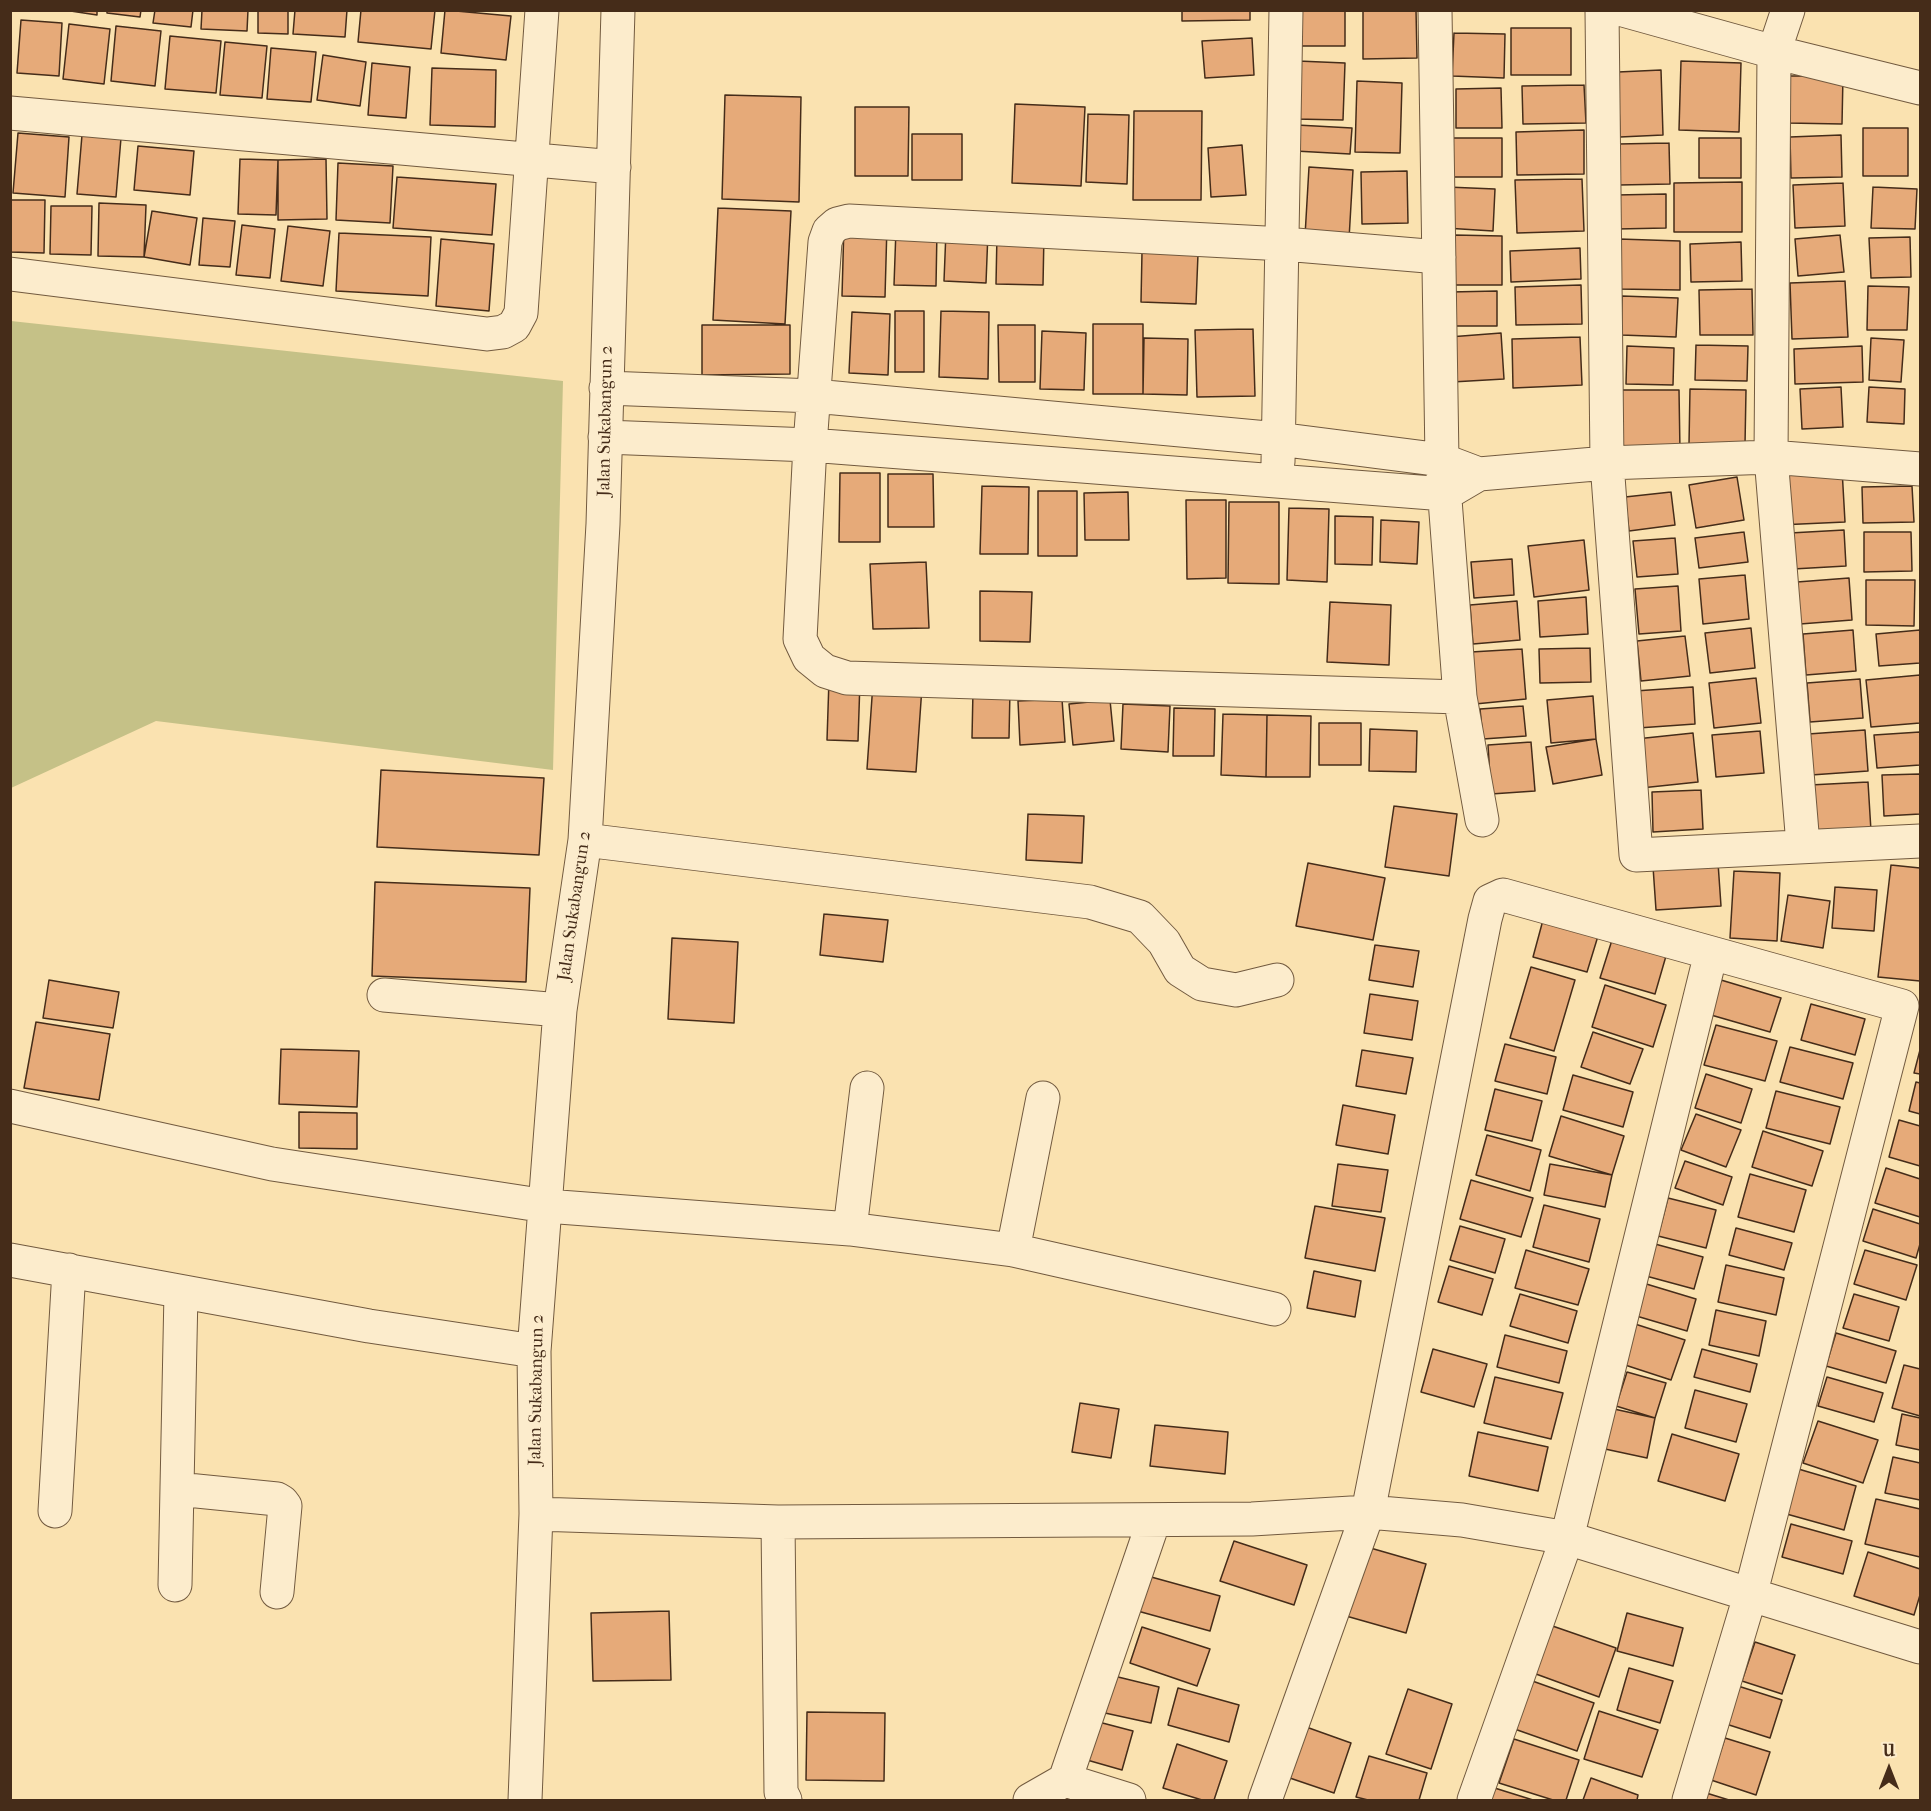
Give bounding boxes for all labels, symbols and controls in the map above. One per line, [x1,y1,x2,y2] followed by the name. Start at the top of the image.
[594,345,618,497] street label: Jalan Sukabangun 2
[554,830,596,982] street label: Jalan Sukabangun 2
[525,1314,549,1466] street label: Jalan Sukabangun 2
[1859,1739,1919,1799] north arrow
[1883,1741,1895,1760] text: U

